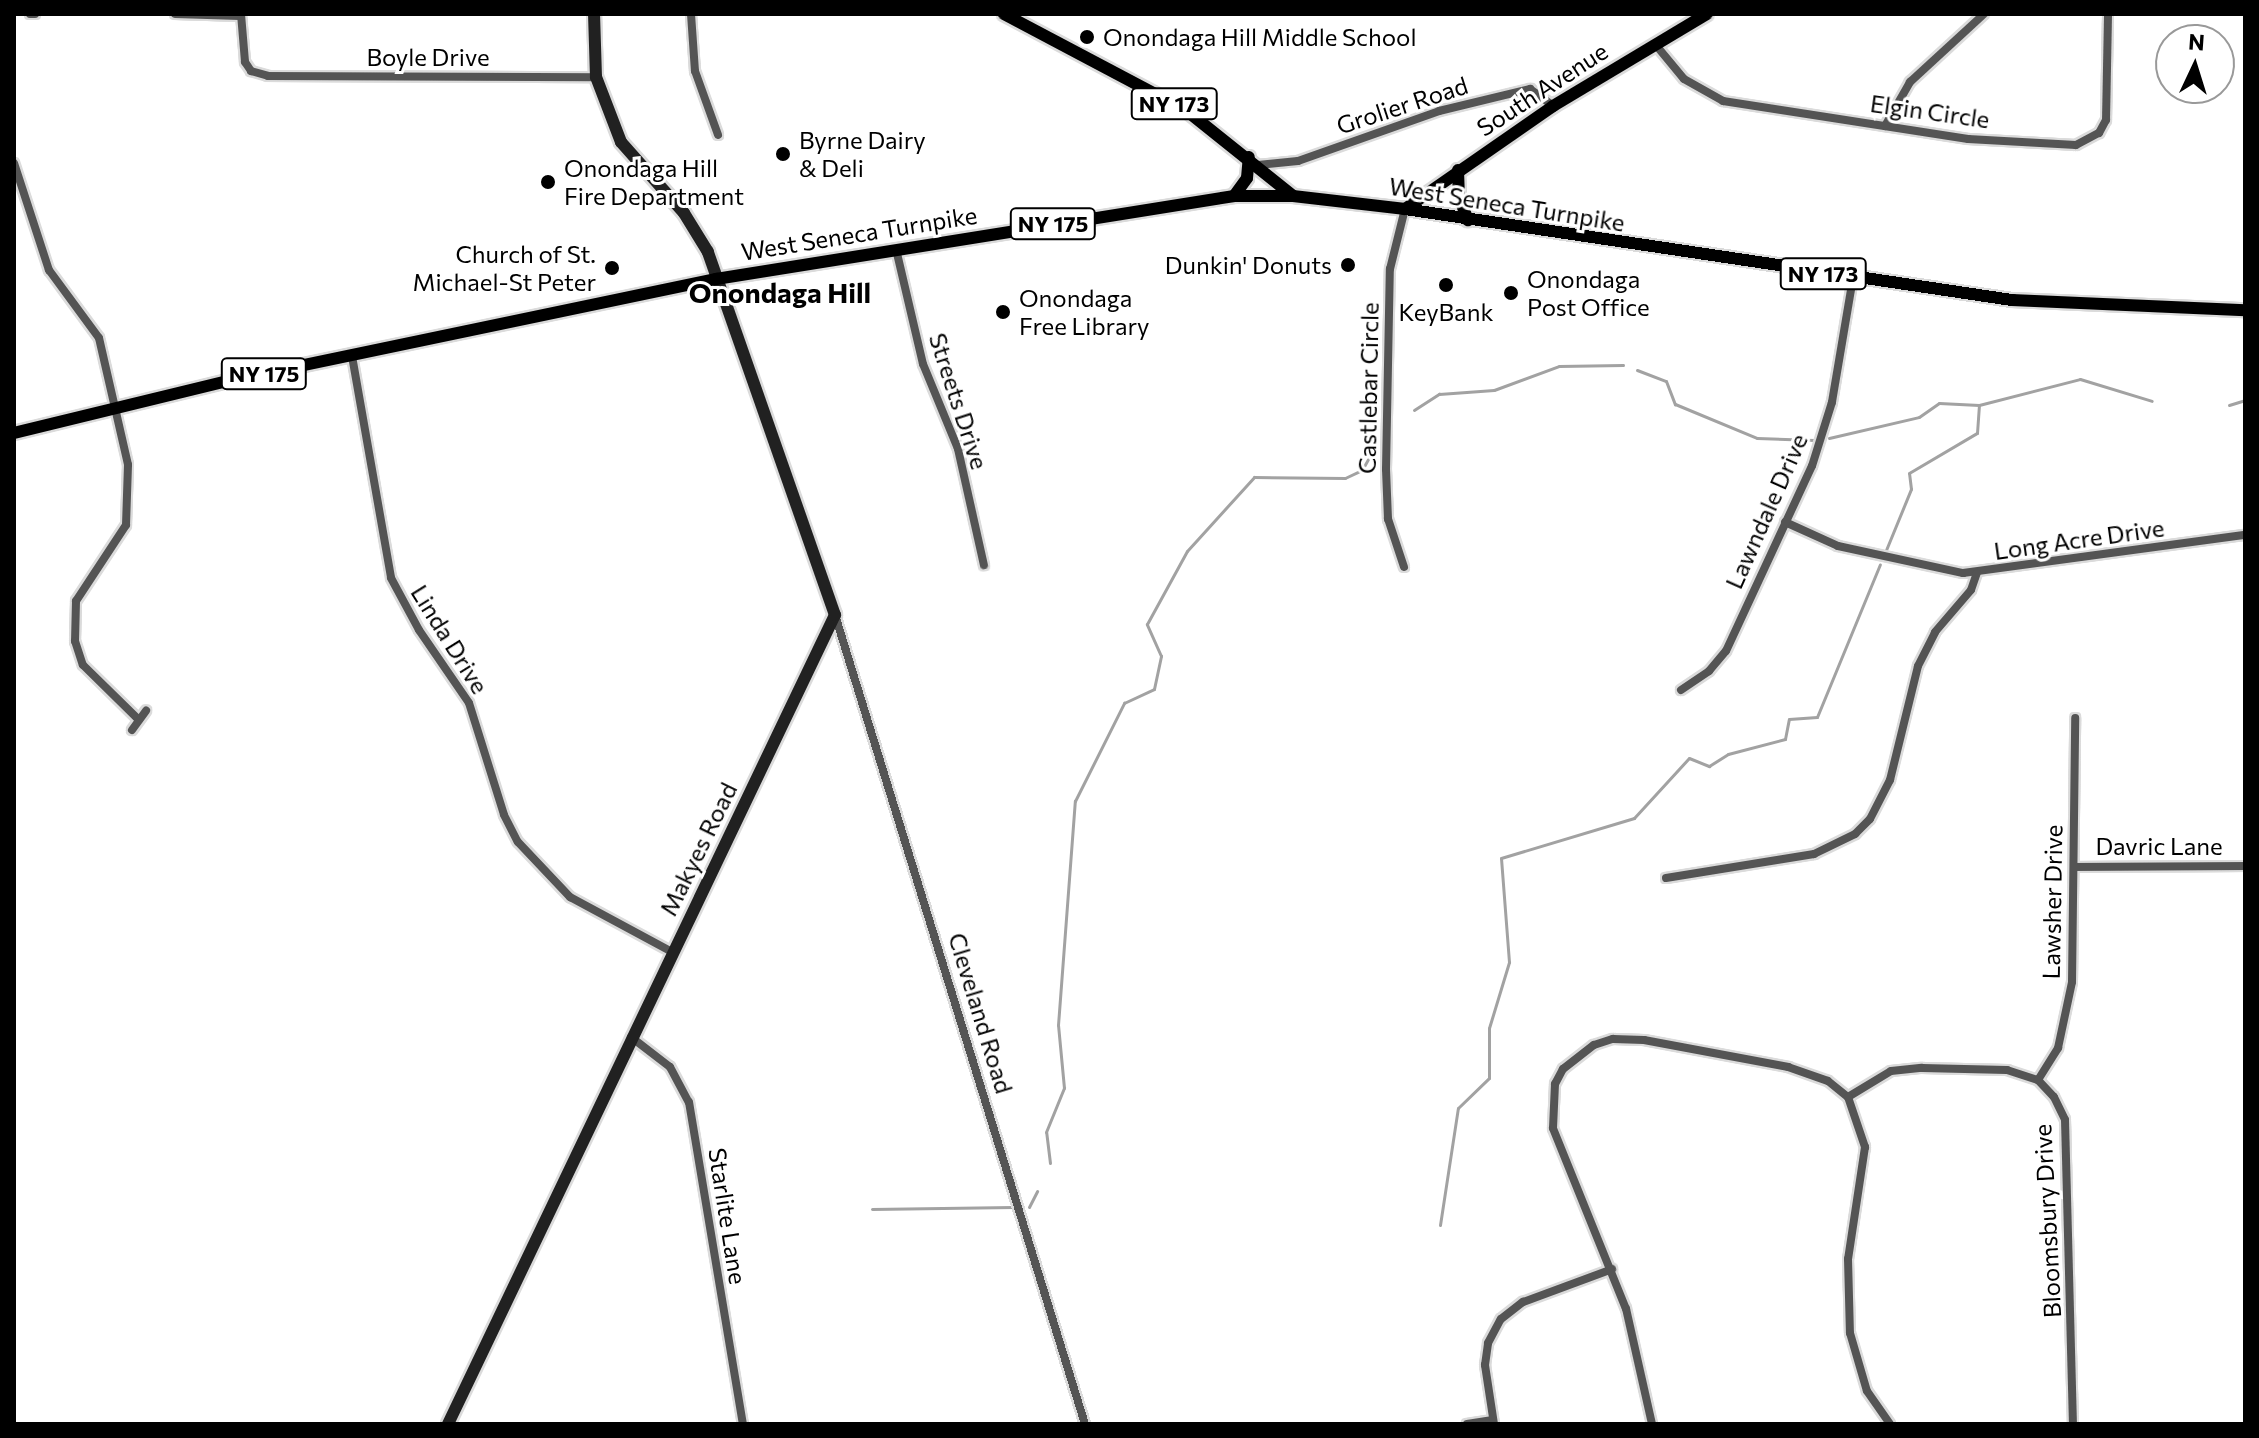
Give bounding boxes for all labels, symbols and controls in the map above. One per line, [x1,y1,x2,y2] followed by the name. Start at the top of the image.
[1103,23,1416,51] place label: Onondaga Hill Middle School
[2155,24,2235,104] north arrow
[1078,28,1096,46] marker: Onondaga Hill Middle School
[2187,28,2206,56] text: N
[1471,36,1613,142] street label: South Avenue
[366,43,490,71] street label: Boyle Drive
[1333,70,1471,140] street label: Grolier Road
[1130,86,1218,122] road number: NY 173
[1868,88,1992,134] street label: Elgin Circle
[799,126,926,182] place label: Byrne Dairy & Deli
[774,145,792,163] marker: Byrne Dairy & Deli
[564,154,744,210] place label: Onondaga Hill Fire Department
[1387,171,1627,237] street label: West Seneca Turnpike
[539,173,557,191] marker: Onondaga Hill Fire Department
[739,200,979,266] street label: West Seneca Turnpike
[1009,206,1097,242] road number: NY 175
[412,240,596,296] place label: Church of St. Michael-St Peter
[1165,251,1332,279] place label: Dunkin' Donuts
[1339,256,1357,274] marker: Dunkin' Donuts
[1779,256,1867,292] road number: NY 173
[603,259,621,277] marker: Church of St. Michael-St Peter
[1527,265,1650,321] place label: Onondaga Post Office
[689,275,871,309] district label: Onondaga Hill
[1437,276,1455,294] marker: KeyBank
[1019,284,1150,340] place label: Onondaga Free Library
[1502,284,1520,302] marker: Onondaga Post Office
[1399,298,1493,326] place label: KeyBank
[1352,302,1384,474] street label: Castlebar Circle
[994,303,1012,321] marker: Onondaga Free Library
[923,329,995,473] street label: Streets Drive
[220,356,308,392] road number: NY 175
[1719,429,1813,593] street label: Lawndale Drive
[1992,513,2166,565] street label: Long Acre Drive
[405,579,495,699] street label: Linda Drive
[653,778,743,920] street label: Makyes Road
[2036,824,2068,980] street label: Lawsher Drive
[2095,832,2223,860] street label: Davric Lane
[943,929,1019,1097] street label: Cleveland Road
[2028,1123,2066,1319] street label: Bloomsbury Drive
[703,1146,753,1286] street label: Starlite Lane

